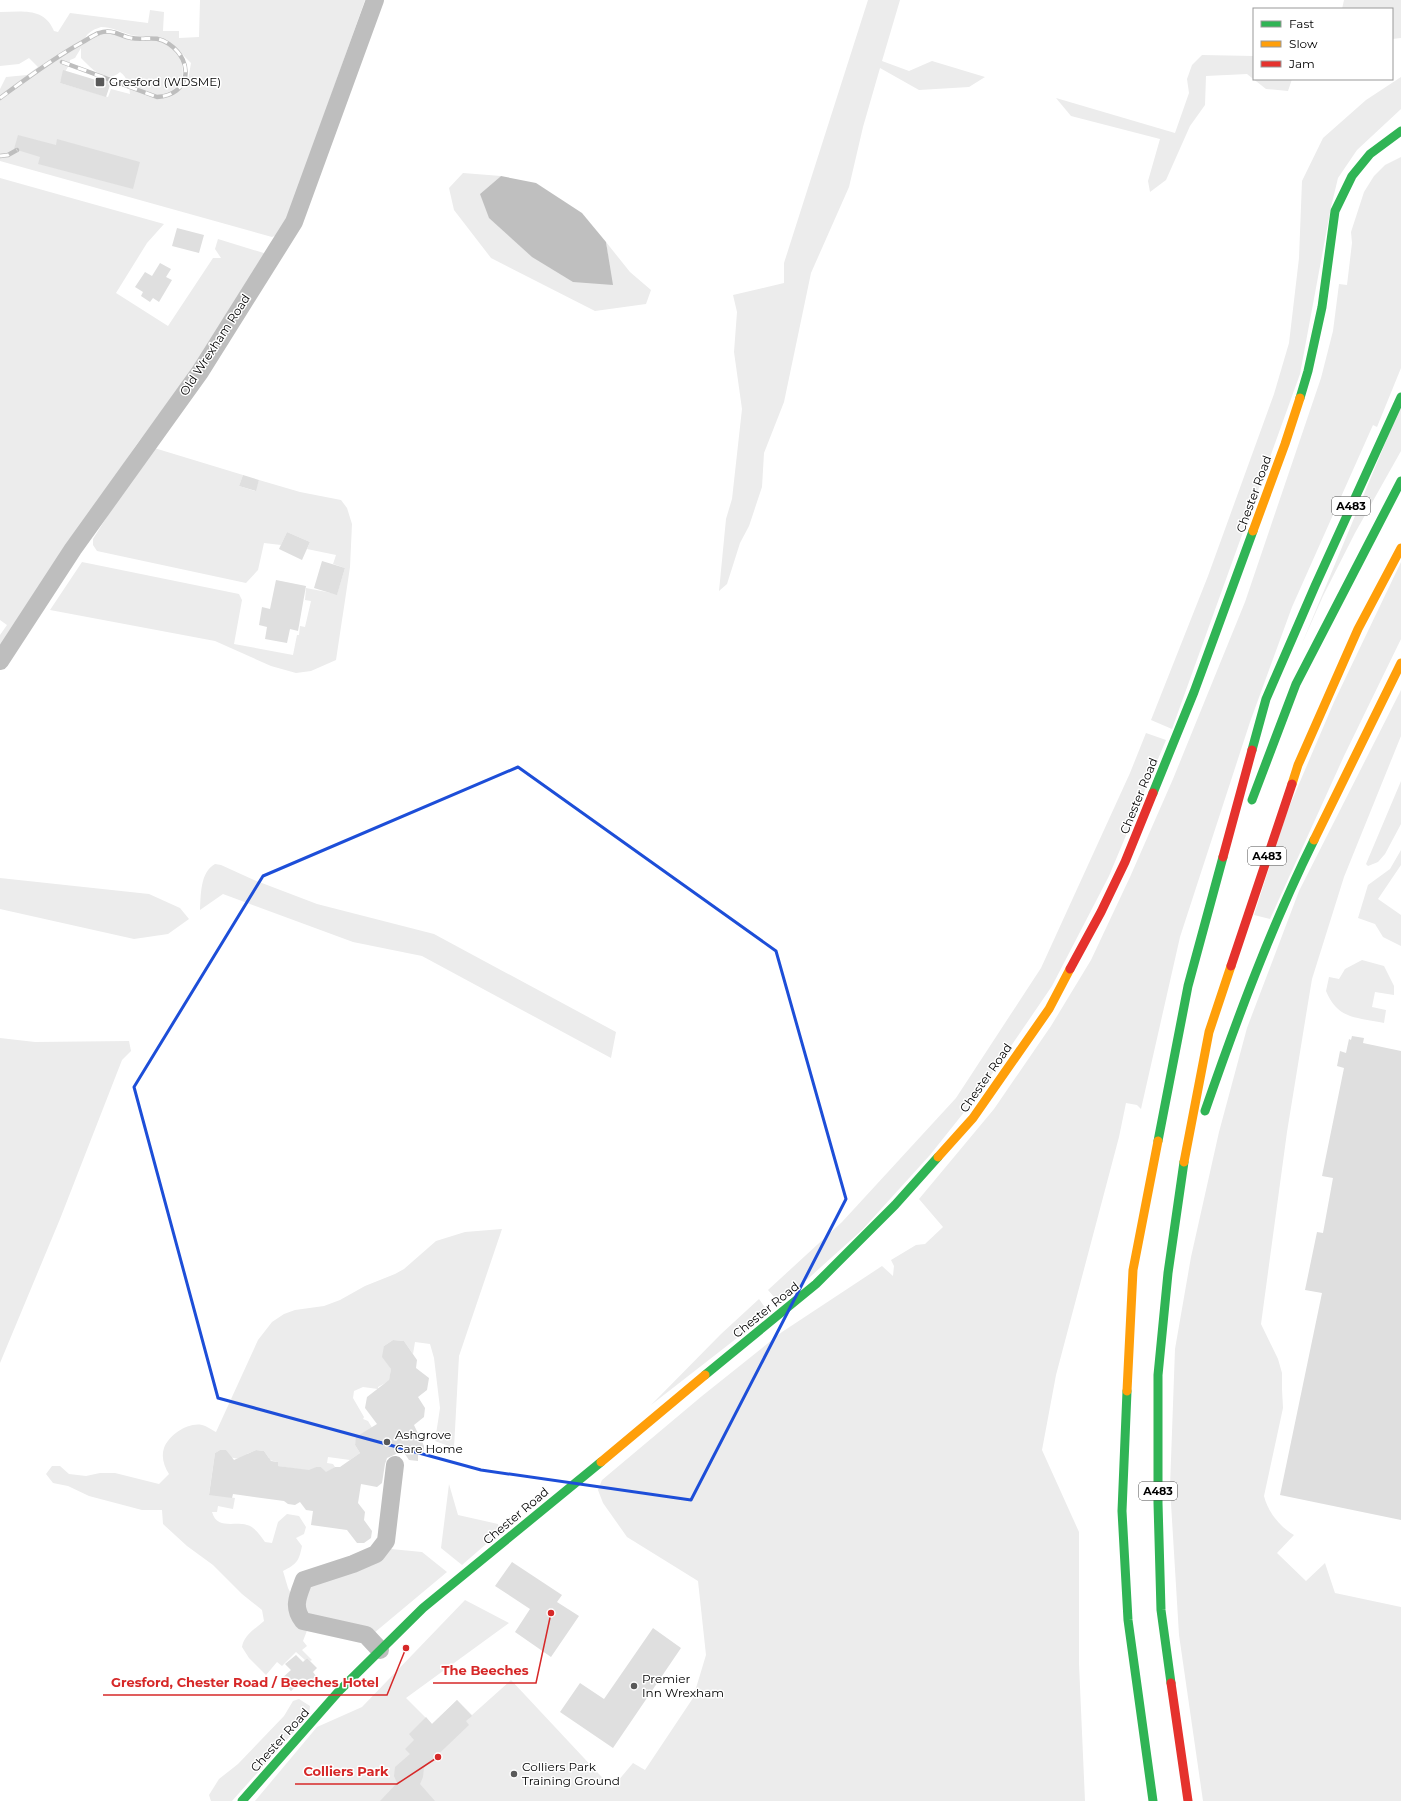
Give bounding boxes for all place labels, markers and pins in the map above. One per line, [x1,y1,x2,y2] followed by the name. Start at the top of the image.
[109,74,221,89] place label: Gresford (WDSME)
[94,76,106,88] marker: Gresford (WDSME)
[395,1427,463,1456] place label: Ashgrove Care Home
[382,1437,392,1447] marker: Ashgrove Care Home
[433,1658,536,1683] callout: The Beeches
[103,1670,387,1695] callout: Gresford, Chester Road / Beeches Hotel
[642,1671,724,1700] place label: Premier Inn Wrexham
[629,1681,639,1691] marker: Premier Inn Wrexham
[295,1759,397,1784] callout: Colliers Park
[522,1759,620,1788] place label: Colliers Park Training Ground
[509,1769,519,1779] marker: Colliers Park Training Ground

